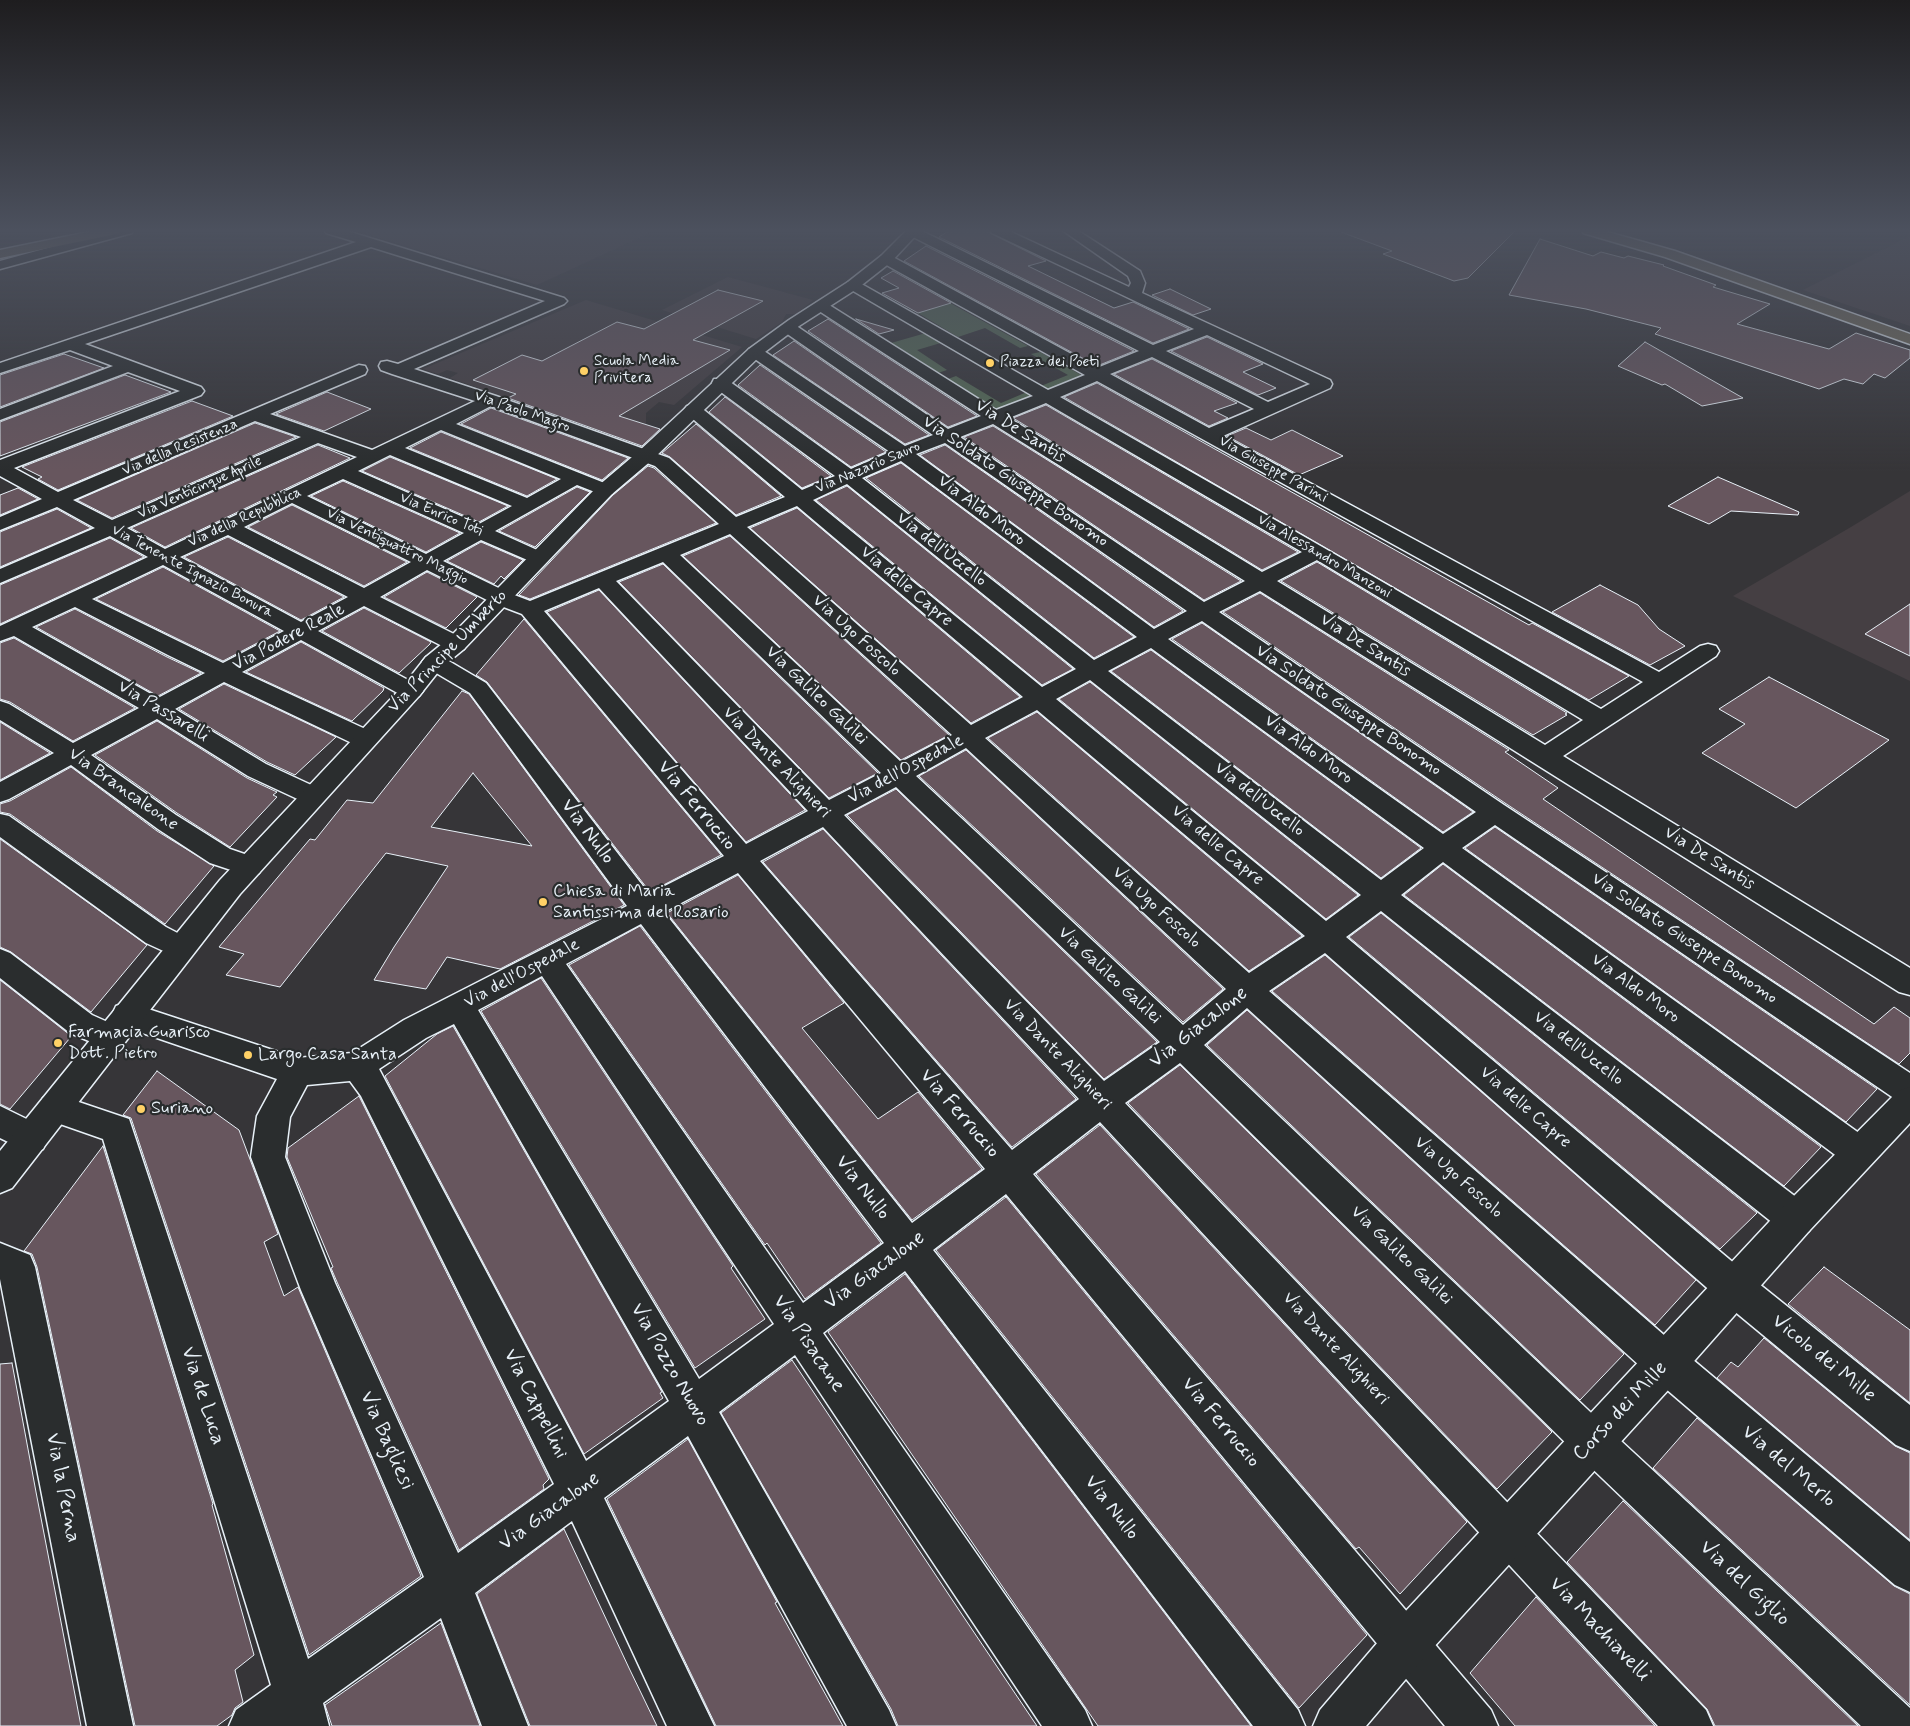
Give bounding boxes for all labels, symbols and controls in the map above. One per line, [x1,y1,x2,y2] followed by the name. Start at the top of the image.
[594,353,679,388] place label: Scuola Media Privitera
[1000,354,1099,372] place label: Piazza dei Poeti
[984,357,996,369] marker: Piazza dei Poeti
[578,365,590,377] marker: Scuola Media Privitera
[472,387,572,437] street label: Via Paolo Magro
[970,395,1070,469] street label: Via De Santis
[918,412,1112,552] street label: Via Soldato Giuseppe Bonomo
[119,416,241,480] street label: Via della Resistenza
[1215,433,1331,507] street label: Via Giuseppe Parini
[813,438,923,498] street label: Via Nazario Sauro
[135,452,265,524] street label: Via Venticinque Aprile
[933,471,1029,551] street label: Via Aldo Moro
[185,484,305,552] street label: Via della Repubblica
[397,489,485,541] street label: Via Enrico Toti
[323,505,471,589] street label: Via Ventiquattro Maggio
[891,508,991,592] street label: Via dell'Uccello
[1254,511,1394,603] street label: Via Alessandro Manzoni
[108,522,276,622] street label: Via Tenente Ignazio Bonura
[855,542,957,632] street label: Via delle Capre
[384,586,512,718] street label: Via Principe Umberto
[807,590,905,682] street label: Via Ugo Foscolo
[229,599,349,677] street label: Via Podere Reale
[1315,609,1415,683] street label: Via De Santis
[1251,641,1445,781] street label: Via Soldato Giuseppe Bonomo
[760,642,872,750] street label: Via Galileo Galilei
[113,676,213,748] street label: Via Passarelli
[717,703,835,823] street label: Via Dante Alighieri
[1259,710,1357,790] street label: Via Aldo Moro
[844,730,968,810] street label: Via dell'Ospedale
[64,744,182,836] street label: Via Brancaleone
[651,756,741,856] street label: Via Ferruccio
[1209,758,1309,842] street label: Via dell'Uccello
[554,794,620,870] street label: Via Nullo
[1166,801,1268,891] street label: Via delle Capre
[1659,822,1759,896] street label: Via De Santis
[1107,862,1205,954] street label: Via Ugo Foscolo
[1587,869,1781,1009] street label: Via Soldato Giuseppe Bonomo
[553,881,729,924] place label: Chiesa di Maria Santissima del Rosario
[537,896,549,908] marker: Chiesa di Maria Santissima del Rosario
[1053,923,1165,1029] street label: Via Galileo Galilei
[460,934,584,1014] street label: Via dell'Ospedale
[1586,949,1684,1029] street label: Via Aldo Moro
[1144,982,1254,1074] street label: Via Giacalone
[998,995,1116,1115] street label: Via Dante Alighieri
[1528,1007,1628,1091] street label: Via dell'Uccello
[68,1022,210,1064] place label: Farmacia Guarisco Dott. Pietro
[52,1037,64,1049] marker: Farmacia Guarisco Dott. Pietro
[258,1044,397,1066] place label: Largo Casa Santa
[242,1049,254,1061] marker: Largo Casa Santa
[1475,1062,1575,1154] street label: Via delle Capre
[913,1064,1005,1164] street label: Via Ferruccio
[151,1098,213,1120] place label: Suriano
[135,1103,147,1115] marker: Suriano
[1409,1132,1507,1224] street label: Via Ugo Foscolo
[829,1150,895,1226] street label: Via Nullo
[1345,1202,1457,1310] street label: Via Galileo Galilei
[820,1226,930,1316] street label: Via Giacalone
[1277,1288,1393,1410] street label: Via Dante Alighieri
[766,1290,850,1398] street label: Via Pisacane
[624,1299,714,1431] street label: Via Pozzo Nuovo
[1766,1309,1880,1409] street label: Vicolo dei Mille
[174,1344,230,1448] street label: Via de Luca
[497,1345,573,1463] street label: Via Cappellini
[1568,1357,1674,1467] street label: Corso dei Mille
[1175,1373,1265,1473] street label: Via Ferruccio
[353,1388,419,1494] street label: Via Bagliesi
[1736,1420,1840,1514] street label: Via del Merlo
[39,1431,85,1545] street label: Via la Perna
[495,1467,605,1557] street label: Via Giacalone
[1078,1470,1144,1546] street label: Via Nullo
[1693,1536,1795,1632] street label: Via del Giglio
[1543,1572,1655,1688] street label: Via Machiavelli

